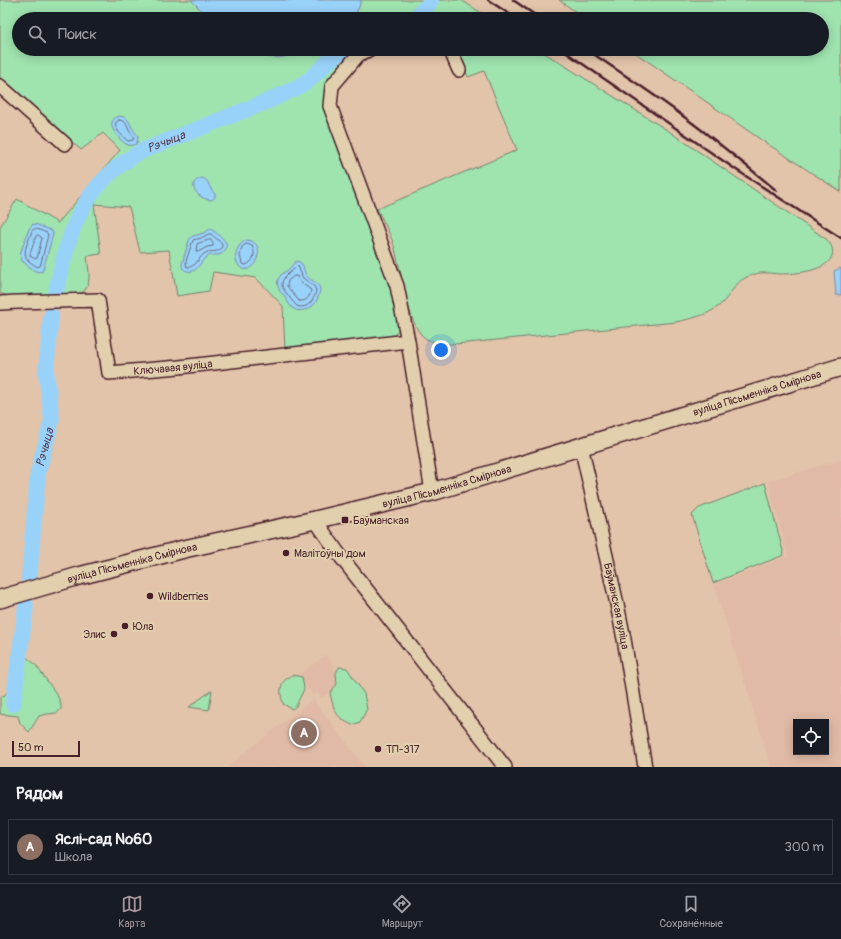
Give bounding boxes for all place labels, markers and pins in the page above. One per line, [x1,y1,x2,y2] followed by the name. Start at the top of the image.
[353,514,409,527] place label: Баўманская
[340,515,350,525] marker: Баўманская
[294,547,366,560] place label: Малітоўны дом
[281,548,291,558] marker: Малітоўны дом
[158,590,208,603] place label: Wildberries
[145,591,155,601] marker: Wildberries
[133,620,153,633] place label: Юла
[120,621,130,631] marker: Юла
[83,628,106,641] place label: Элис
[109,629,119,639] marker: Элис
[291,718,317,748] pin: A
[386,743,420,756] place label: ТП-317
[373,744,383,754] marker: ТП-317

